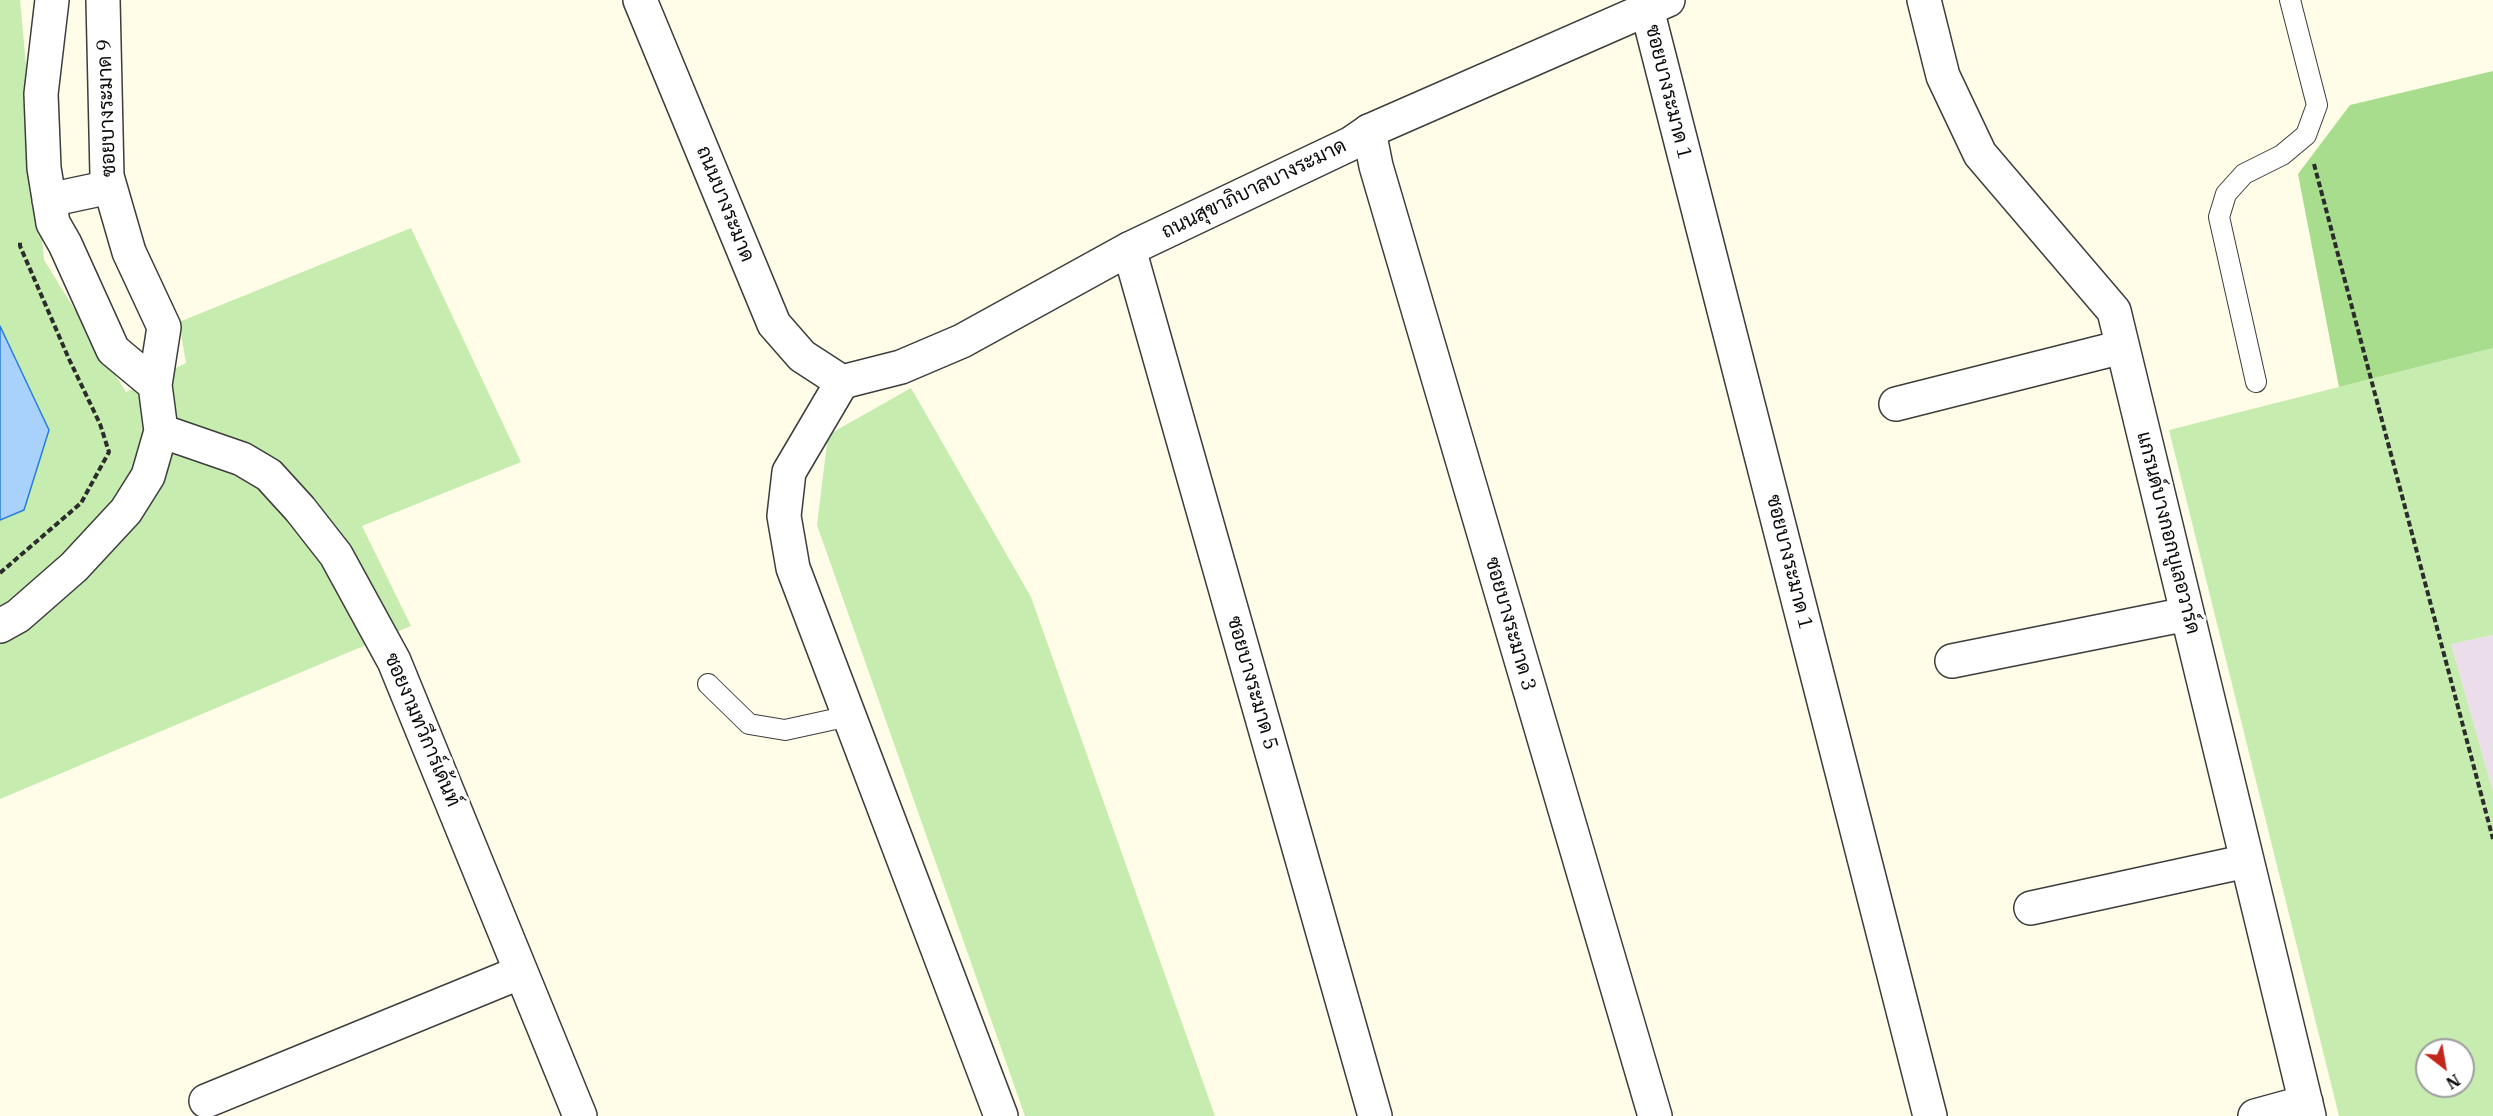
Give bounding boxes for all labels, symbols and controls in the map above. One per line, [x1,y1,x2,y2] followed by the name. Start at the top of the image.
[1640,22,1696,162] street label: ซอยบางระมาด 1
[93,39,121,177] street label: ซอยบางระมาด 9
[1158,134,1350,244] street label: ถนนสุขาภิบาลบางระมาด
[691,143,759,265] street label: ถนนบางระมาด
[2131,429,2205,637] street label: แกรนด์บางกอกบูเลอวาร์ด
[1761,492,1817,632] street label: ซอยบางระมาด 1
[1479,554,1541,694] street label: ซอยบางระมาด 3
[1221,613,1283,753] street label: ซอยบางระมาด 5
[379,649,465,811] street label: ซอยงามทวีการ์เด้นท์
[2415,1038,2475,1098] north arrow
[2443,1070,2464,1094] text: N

